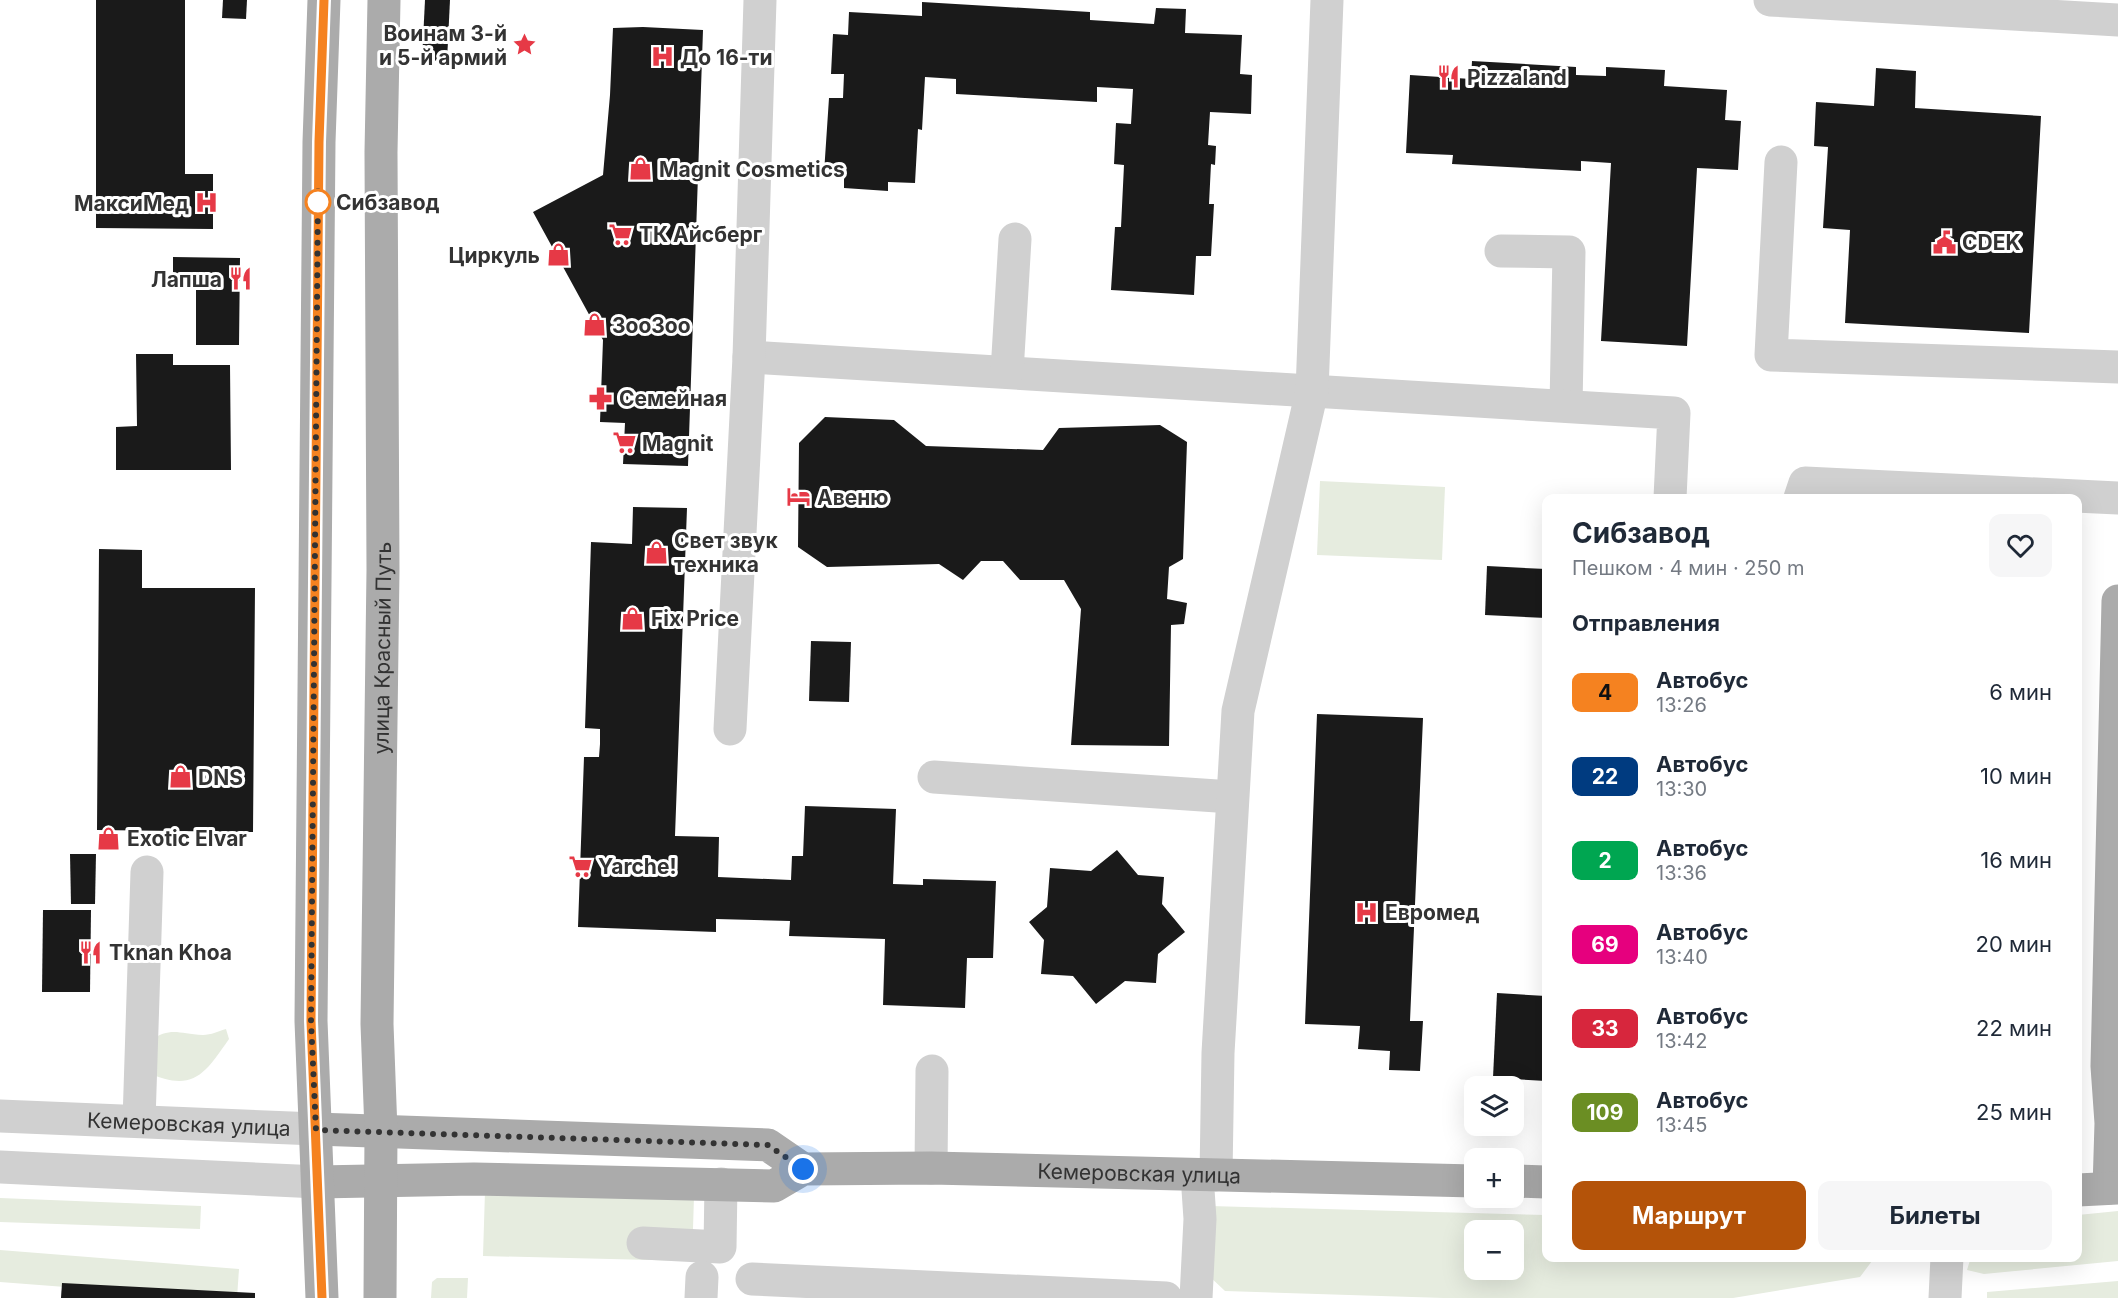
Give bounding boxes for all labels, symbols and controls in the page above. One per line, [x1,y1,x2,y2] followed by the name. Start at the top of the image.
[379,21,507,70] place label: Воинам 3-й и 5-й армий
[512,32,538,58] place icon: Воинам 3-й и 5-й армий
[649,44,675,70] hospital icon: До 16-ти
[680,45,773,70] place label: До 16-ти
[1436,64,1462,90] restaurant icon: Pizzaland
[1467,65,1567,90] place label: Pizzaland
[628,156,654,182] shop icon: Magnit Cosmetics
[659,157,845,182] place label: Magnit Cosmetics
[305,189,331,215] marker: Сибзавод
[194,190,220,216] hospital icon: МаксиМед
[336,190,440,215] place label: Сибзавод
[74,191,189,216] place label: МаксиМед
[608,221,634,247] supermarket icon: ТК Айсберг
[639,222,763,247] place label: ТК Айсберг
[1931,229,1957,255] public building icon: CDEK
[1962,230,2021,255] place label: CDEK
[545,242,571,268] shop icon: Циркуль
[448,243,540,268] place label: Циркуль
[227,266,253,292] restaurant icon: Лапша
[151,267,222,292] place label: Лапша
[581,312,607,338] shop icon: ЗооЗоо
[612,313,691,338] place label: ЗооЗоо
[588,385,614,411] pharmacy icon: Семейная
[619,386,727,411] place label: Семейная
[611,430,637,456] supermarket icon: Magnit
[642,431,714,456] place label: Magnit
[786,484,812,510] hotel icon: Авеню
[817,485,889,510] place label: Авеню
[1989,514,2052,577] button: heart
[1572,516,1710,550] text: Сибзавод
[674,528,778,577] place label: Свет звук техника
[643,539,669,565] shop icon: Свет звук техника
[368,542,396,755] street label: улица Красный Путь
[1572,556,1805,580] text: Пешком · 4 мин · 250 m
[620,605,646,631] shop icon: Fix Price
[651,606,739,631] place label: Fix Price
[1572,610,1720,636] text: Отправления
[1656,667,1749,693] text: Автобус
[1989,679,2052,705] text: 6 мин
[1598,680,1612,705] text: 4
[1656,693,1707,717] text: 13:26
[1656,751,1749,777] text: Автобус
[1980,763,2052,789] text: 10 мин
[167,764,193,790] shop icon: DNS
[1592,764,1618,789] text: 22
[198,765,243,790] place label: DNS
[1656,777,1707,801] text: 13:30
[96,825,122,851] shop icon: Exotic Elvar
[127,826,247,851] place label: Exotic Elvar
[1656,835,1749,861] text: Автобус
[1980,847,2052,873] text: 16 мин
[1598,848,1612,873] text: 2
[567,853,593,879] supermarket icon: Yarche!
[598,854,676,879] place label: Yarche!
[1656,861,1707,885] text: 13:36
[1354,899,1380,925] hospital icon: Евромед
[1385,900,1480,925] place label: Евромед
[1656,919,1749,945] text: Автобус
[1976,931,2052,957] text: 20 мин
[1591,932,1619,957] text: 69
[78,939,104,965] restaurant icon: Tknan Khoa
[109,940,232,965] place label: Tknan Khoa
[1656,945,1708,969] text: 13:40
[1656,1003,1749,1029] text: Автобус
[1976,1015,2052,1041] text: 22 мин
[1591,1016,1619,1041] text: 33
[1656,1029,1707,1053] text: 13:42
[1464,1076,1524,1280] map controls
[1464,1076,1524,1136] button: layers
[1656,1087,1749,1113] text: Автобус
[1976,1099,2052,1125] text: 25 мин
[1587,1100,1623,1125] text: 109
[87,1107,291,1140] street label: Кемеровская улица
[1656,1113,1707,1137] text: 13:45
[1464,1148,1524,1208] button: +
[788,1154,818,1184] your location
[1037,1158,1241,1188] street label: Кемеровская улица
[1572,1181,1806,1250] button: Маршрут
[1818,1181,2052,1250] button: Билеты
[1464,1220,1524,1280] button: −

